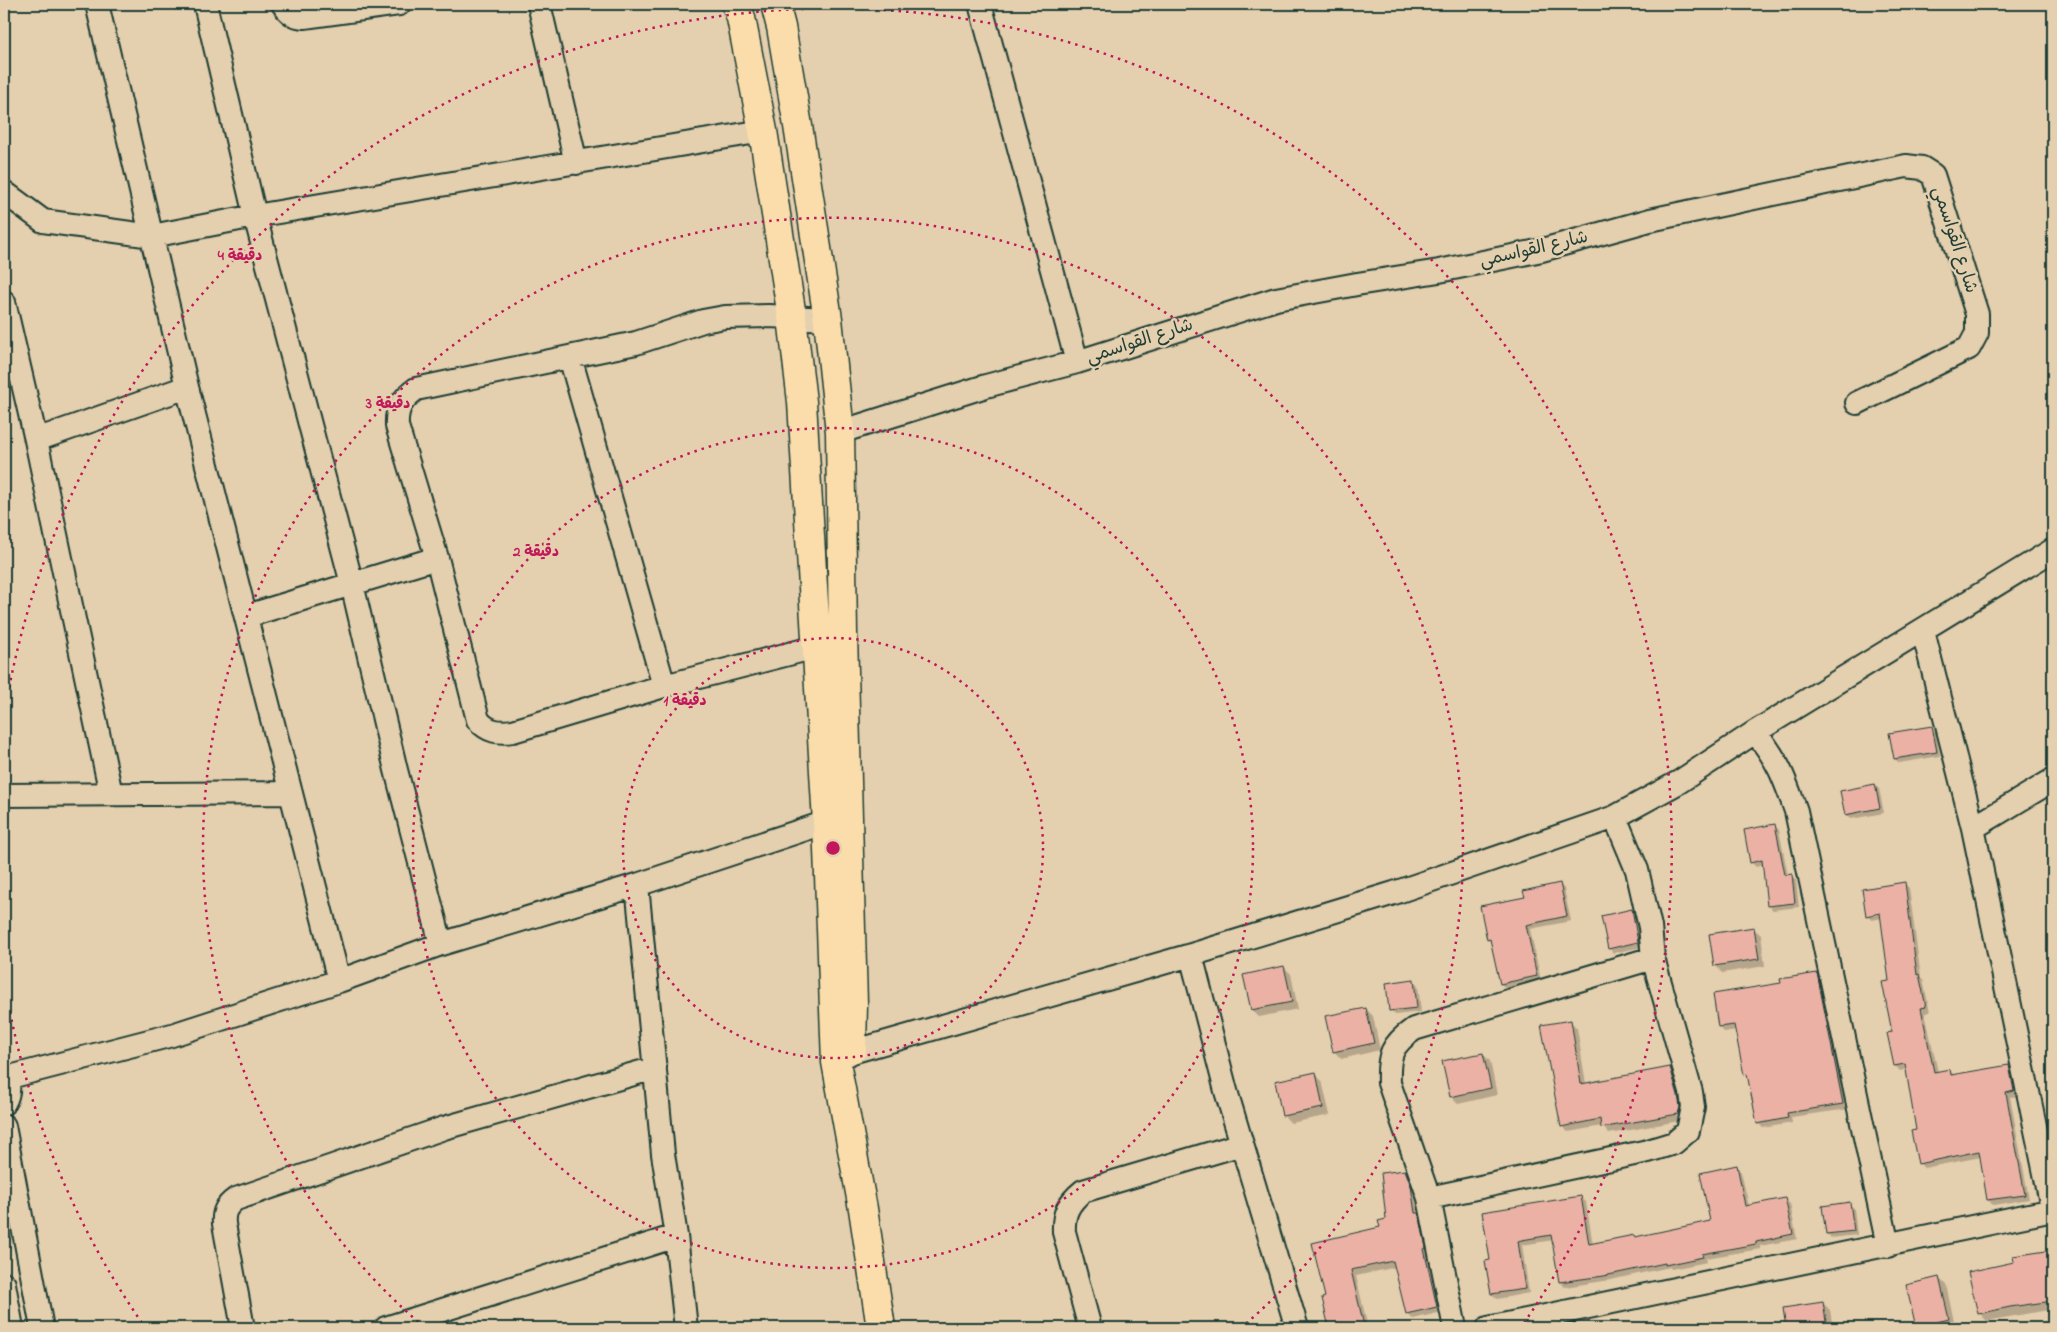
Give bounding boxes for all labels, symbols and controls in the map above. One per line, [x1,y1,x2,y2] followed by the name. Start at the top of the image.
[1924,183,1983,297] street label: شارع القواسمي
[1477,225,1591,276] street label: شارع القواسمي
[217,245,262,267] text: 4 دقيقة
[1083,313,1197,372] street label: شارع القواسمي
[365,393,410,415] text: 3 دقيقة
[512,541,559,563] text: 2 دقيقة
[663,690,707,712] text: 1 دقيقة
[824,839,842,857] centre of rings

